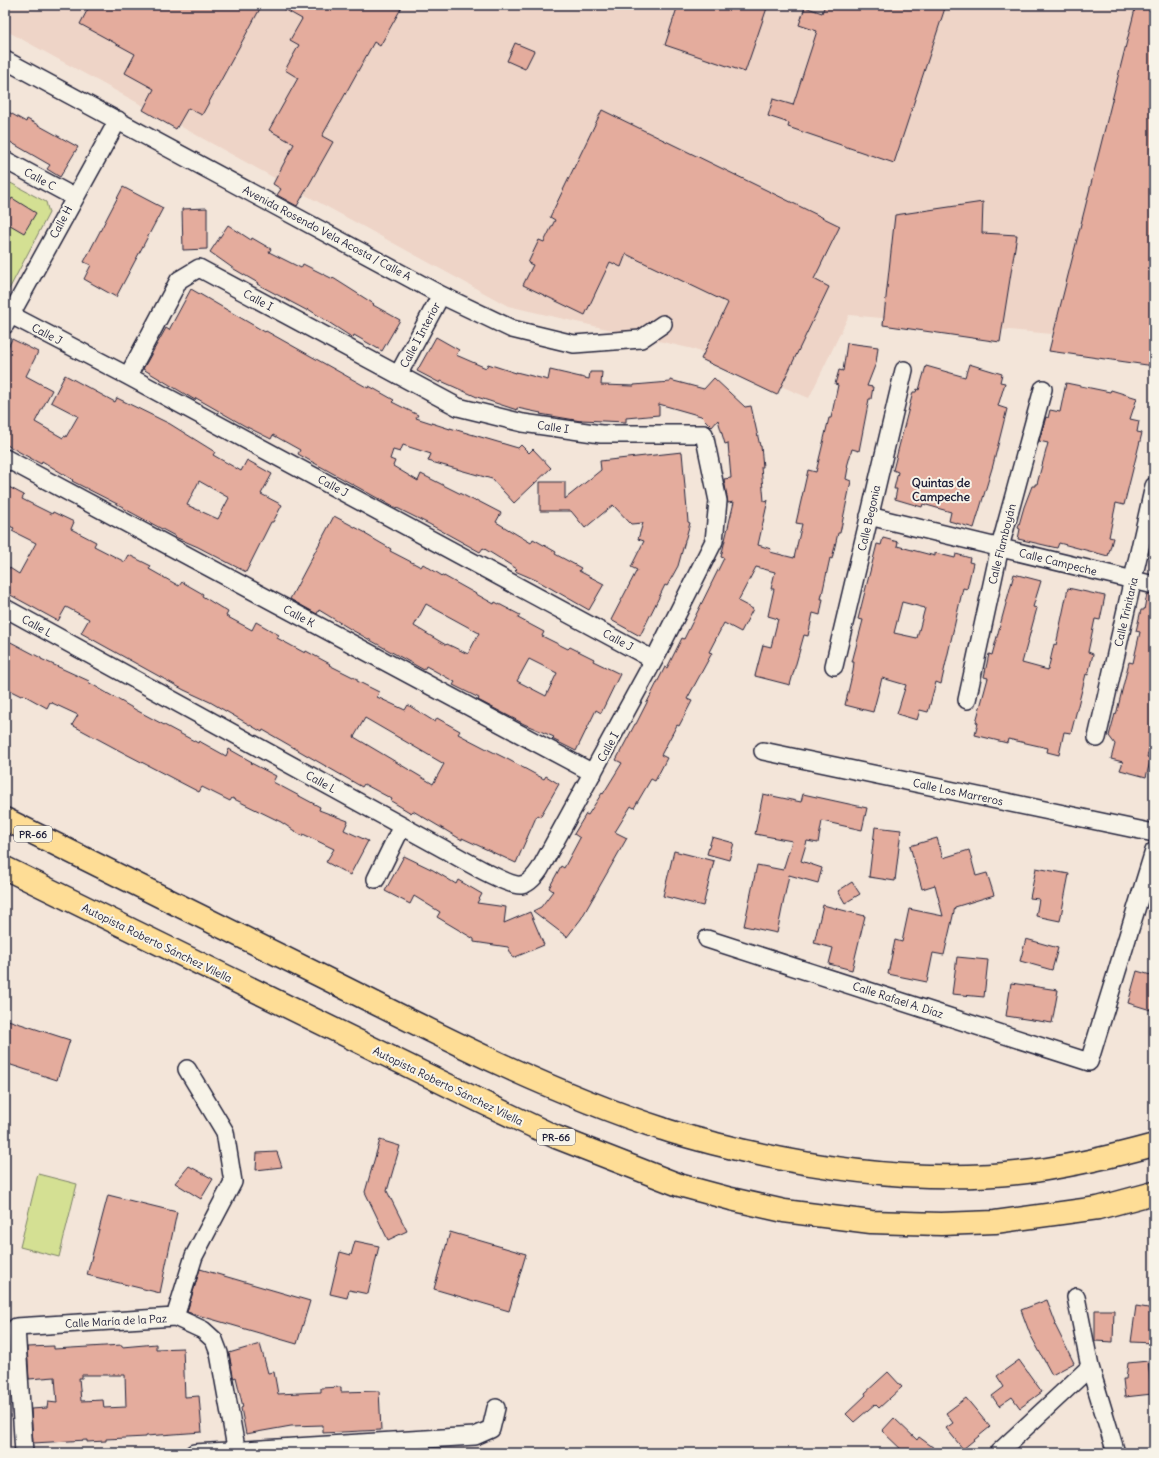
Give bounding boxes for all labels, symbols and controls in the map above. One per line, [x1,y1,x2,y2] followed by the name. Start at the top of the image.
[22,165,58,193] street label: Calle C
[240,183,414,283] street label: Avenida Rosendo Vela Acosta / Calle A
[47,203,75,241] street label: Calle H
[241,286,275,314] street label: Calle I
[397,299,443,370] street label: Calle I Interior
[29,320,65,348] street label: Calle J
[536,418,570,436] street label: Calle I
[315,472,351,500] street label: Calle J
[912,475,971,505] district label: Quintas de Campeche
[855,484,883,552] street label: Calle Begonia
[985,502,1019,586] street label: Calle Flamboyán
[1017,546,1099,578] street label: Calle Campeche
[1111,576,1141,648] street label: Calle Trinitaria
[281,602,317,630] street label: Calle K
[19,612,55,640] street label: Calle L
[600,626,636,654] street label: Calle J
[594,730,622,764] street label: Calle I
[303,768,339,796] street label: Calle L
[912,776,1004,808] street label: Calle Los Marreros
[14,826,52,842] road number: PR-66
[80,900,234,986] street label: Autopista Roberto Sánchez Vilella
[851,979,945,1021] street label: Calle Rafael A. Díaz
[371,1043,525,1129] street label: Autopista Roberto Sánchez Vilella
[537,1129,575,1145] road number: PR-66
[65,1311,167,1331] street label: Calle María de la Paz

